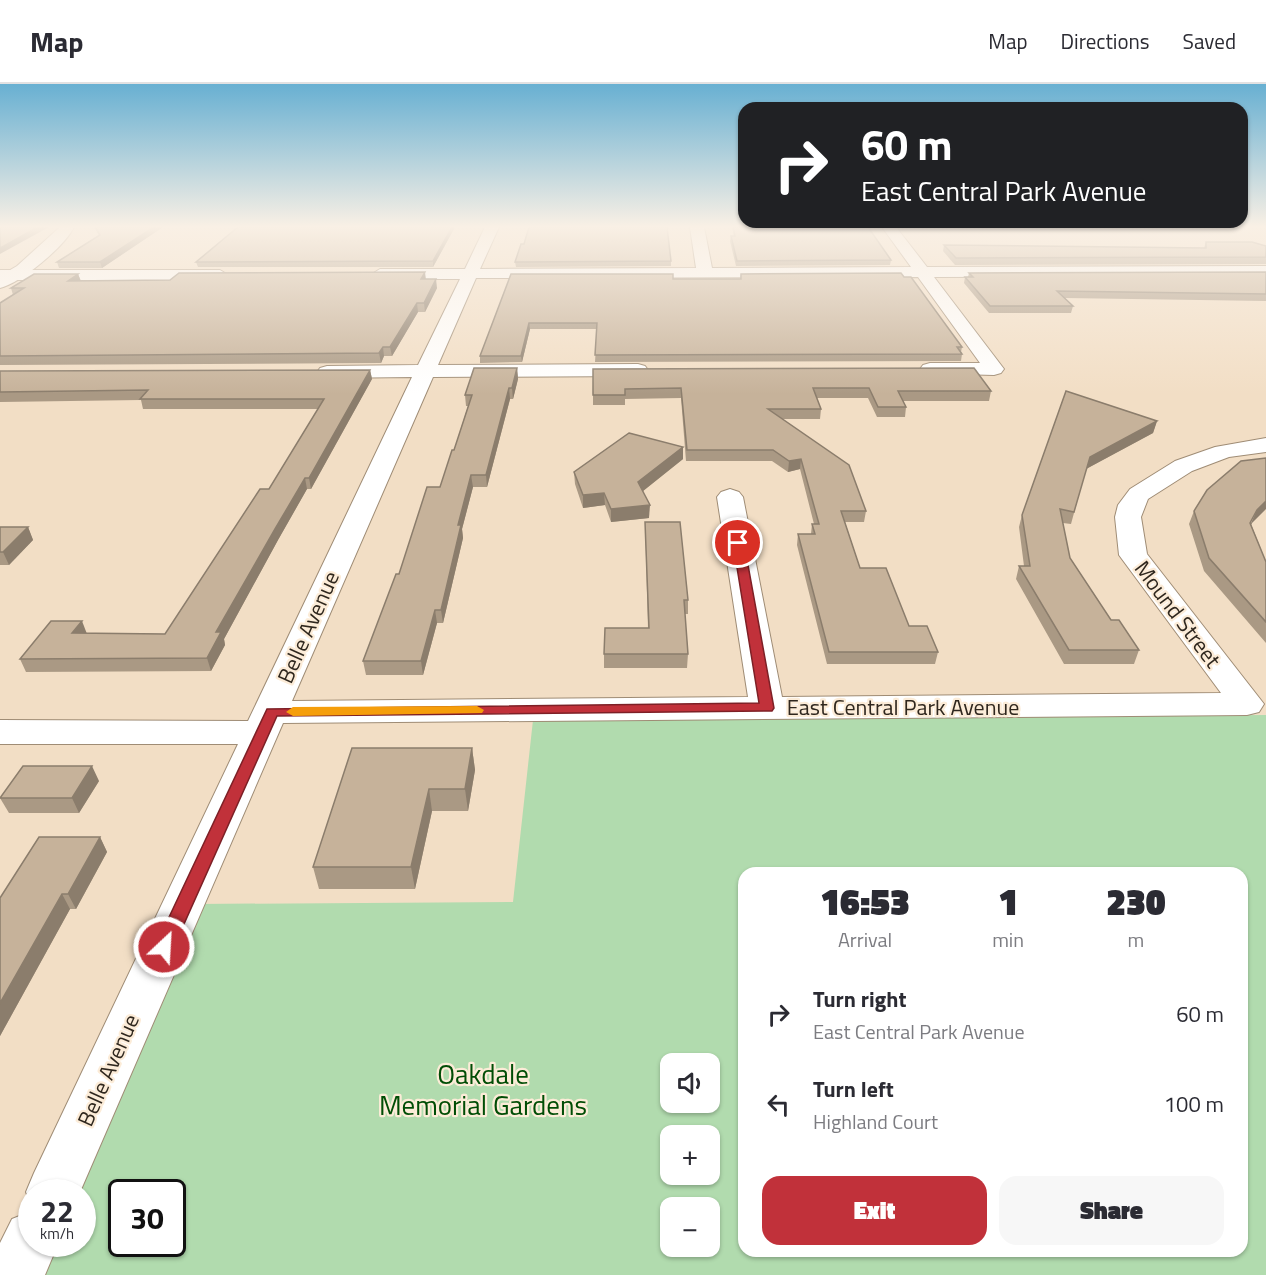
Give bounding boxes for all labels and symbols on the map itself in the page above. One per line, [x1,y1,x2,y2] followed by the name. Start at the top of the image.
[712,517,763,568] pin
[1126,553,1230,675] street label: Mound Street
[268,565,348,689] street label: Belle Avenue
[787,690,1019,724] street label: East Central Park Avenue
[132,915,196,979] position arrow
[68,1008,148,1132] street label: Belle Avenue
[379,1053,587,1125] park label: Oakdale Memorial Gardens
[108,1179,186,1257] speed limit sign: 30

